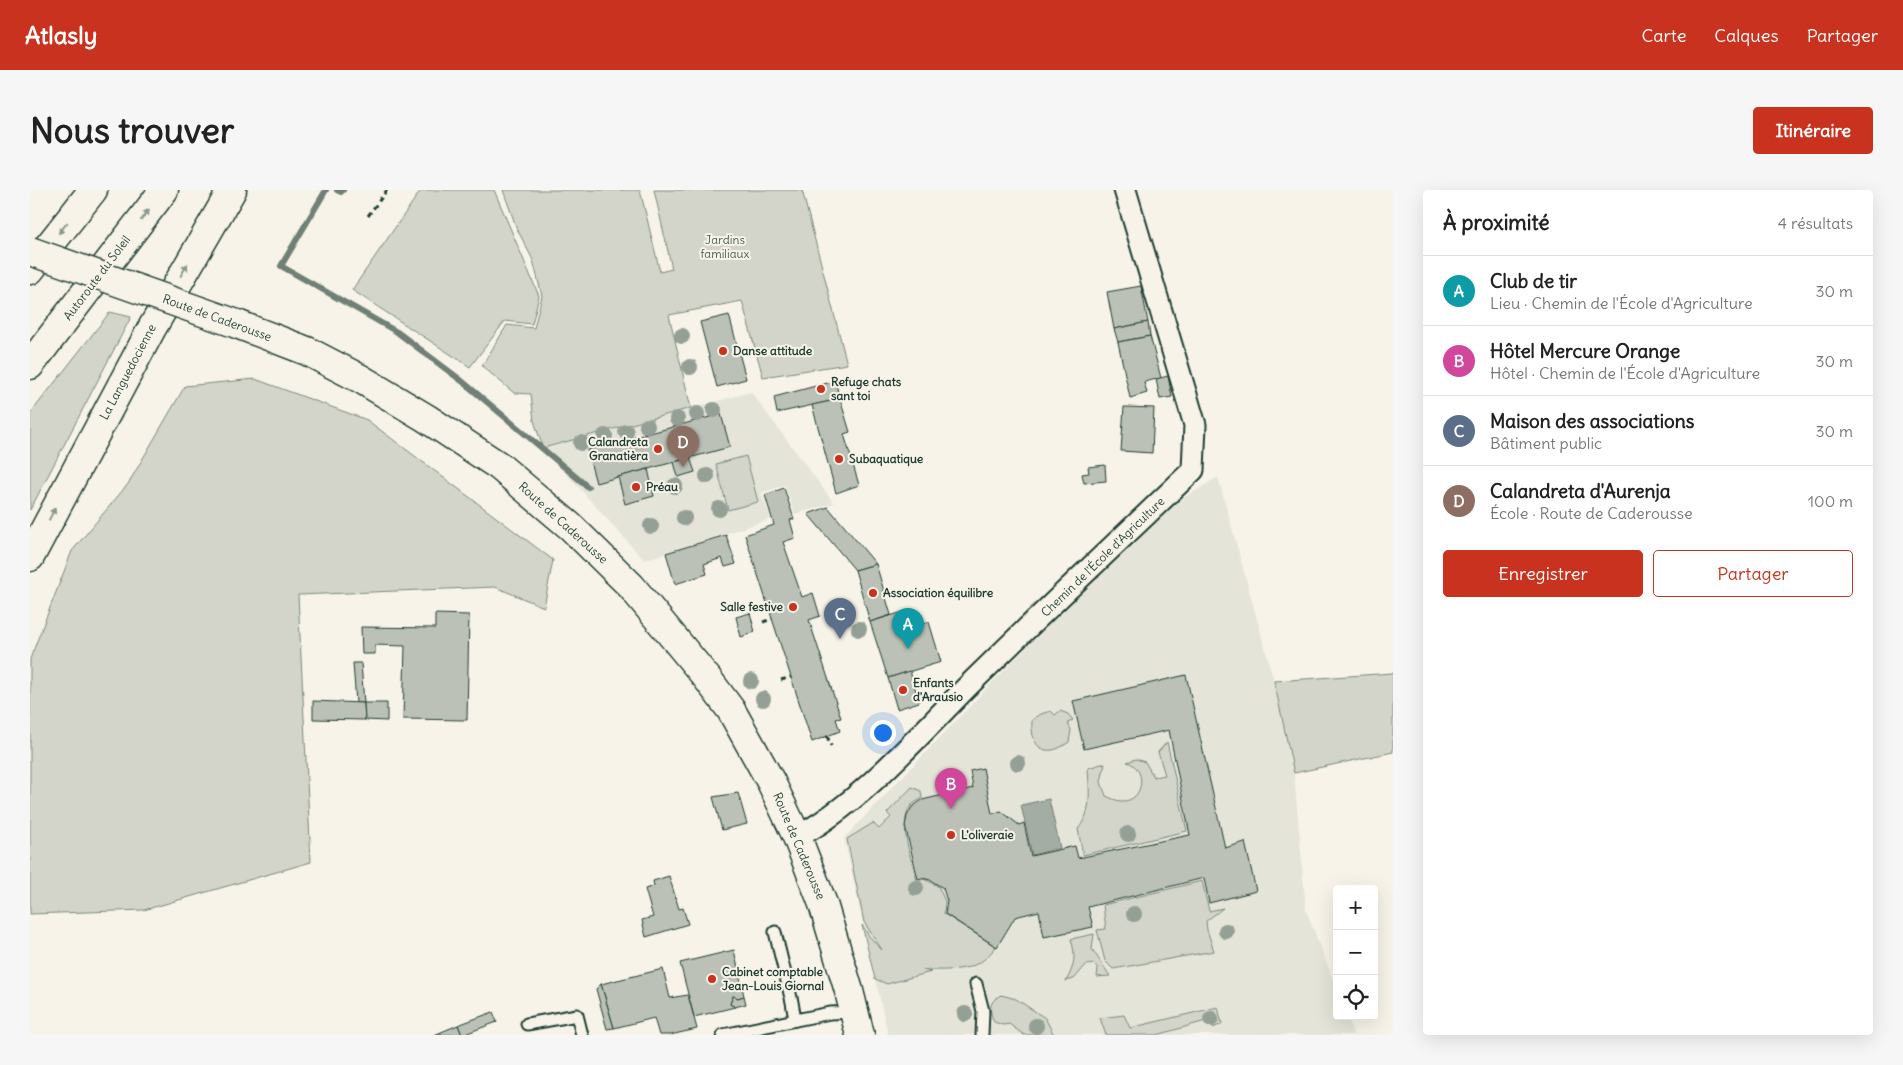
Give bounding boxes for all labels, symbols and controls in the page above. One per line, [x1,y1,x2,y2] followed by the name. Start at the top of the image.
[25,20,97,50] text: Atlasly
[1641,24,1686,47] text: Carte
[1714,24,1779,47] text: Calques
[1807,24,1878,47] text: Partager
[1753,107,1873,154] button: Itinéraire
[30,108,234,152] text: Nous trouver
[139,209,150,222] one-way arrow
[1443,209,1550,236] text: À proximité
[1778,213,1853,233] text: 4 résultats
[57,222,68,235] one-way arrow
[60,232,133,323] street label: Autoroute du Soleil
[701,232,750,261] park label: Jardins familiaux
[180,263,189,277] one-way arrow
[1490,269,1577,293] text: Club de tir
[1454,281,1464,301] text: A
[1816,281,1853,301] text: 30 m
[161,291,274,344] street label: Route de Caderousse
[1490,293,1753,313] text: Lieu · Chemin de l'École d'Agriculture
[96,321,159,422] street label: La Languedocienne
[1490,339,1680,363] text: Hôtel Mercure Orange
[733,343,813,358] place label: Danse attitude
[717,345,729,357] marker: Danse attitude
[1454,351,1464,371] text: B
[1816,351,1853,371] text: 30 m
[1490,363,1760,383] text: Hôtel · Chemin de l'École d'Agriculture
[831,374,902,403] place label: Refuge chats sant toi
[815,383,827,395] marker: Refuge chats sant toi
[1490,409,1694,433] text: Maison des associations
[1454,421,1464,441] text: C
[1816,421,1853,441] text: 30 m
[667,426,699,467] pin: D
[1490,433,1602,453] text: Bâtiment public
[588,434,648,463] place label: Calandreta Granatièra
[652,443,664,455] marker: Calandreta Granatièra
[849,451,924,467] place label: Subaquatique
[833,453,845,465] marker: Subaquatique
[516,479,611,567] street label: Route de Caderousse
[646,479,678,494] place label: Préau
[1490,479,1671,503] text: Calandreta d'Aurenja
[630,481,642,493] marker: Préau
[1453,491,1465,511] text: D
[1808,491,1853,511] text: 100 m
[1038,494,1168,620] street label: Chemin de l'École d'Agriculture
[1490,503,1693,523] text: École · Route de Caderousse
[48,507,56,521] one-way arrow
[1443,550,1643,597] button: Enregistrer
[1653,550,1853,597] button: Partager
[883,585,994,601] place label: Association équilibre
[867,587,879,599] marker: Association équilibre
[824,598,856,639] pin: C
[720,599,784,614] place label: Salle festive
[787,601,799,613] marker: Salle festive
[892,608,924,649] pin: A
[913,675,963,704] place label: Enfants d'Arausio
[897,684,909,696] marker: Enfants d'Arausio
[870,720,896,746] your location
[935,768,967,809] pin: B
[770,790,829,902] street label: Route de Caderousse
[961,827,1014,842] place label: L'oliveraie
[945,829,957,841] marker: L'oliveraie
[1333,885,1378,1020] map controls
[1333,885,1378,930] button: +
[1333,930,1378,975] button: −
[722,964,824,993] place label: Cabinet comptable Jean-Louis Giornal
[706,973,718,985] marker: Cabinet comptable Jean-Louis Giornal
[1333,975,1378,1020] button: locate

